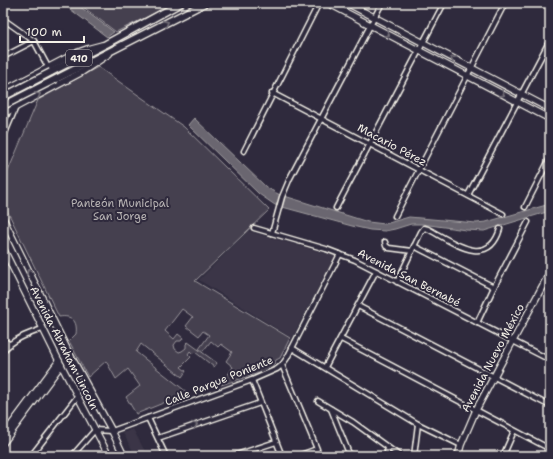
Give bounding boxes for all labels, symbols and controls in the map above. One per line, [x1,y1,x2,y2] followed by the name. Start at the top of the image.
[20,18,84,44] scale bar
[161,21,169,28] one-way arrow
[26,24,62,40] text: 100 m
[383,29,390,37] one-way arrow
[66,50,92,66] road number: 410
[450,56,458,63] one-way arrow
[498,90,506,97] one-way arrow
[33,93,41,100] one-way arrow
[355,120,429,170] street label: Macario Pérez
[71,196,170,224] park label: Panteón Municipal San Jorge
[355,246,463,310] street label: Avenida San Bernabé
[26,269,34,276] one-way arrow
[26,284,102,413] street label: Avenida Abraham Lincoln
[458,301,528,415] street label: Avenida Nuevo México
[163,352,275,410] street label: Calle Parque Poniente
[191,422,198,430] one-way arrow

